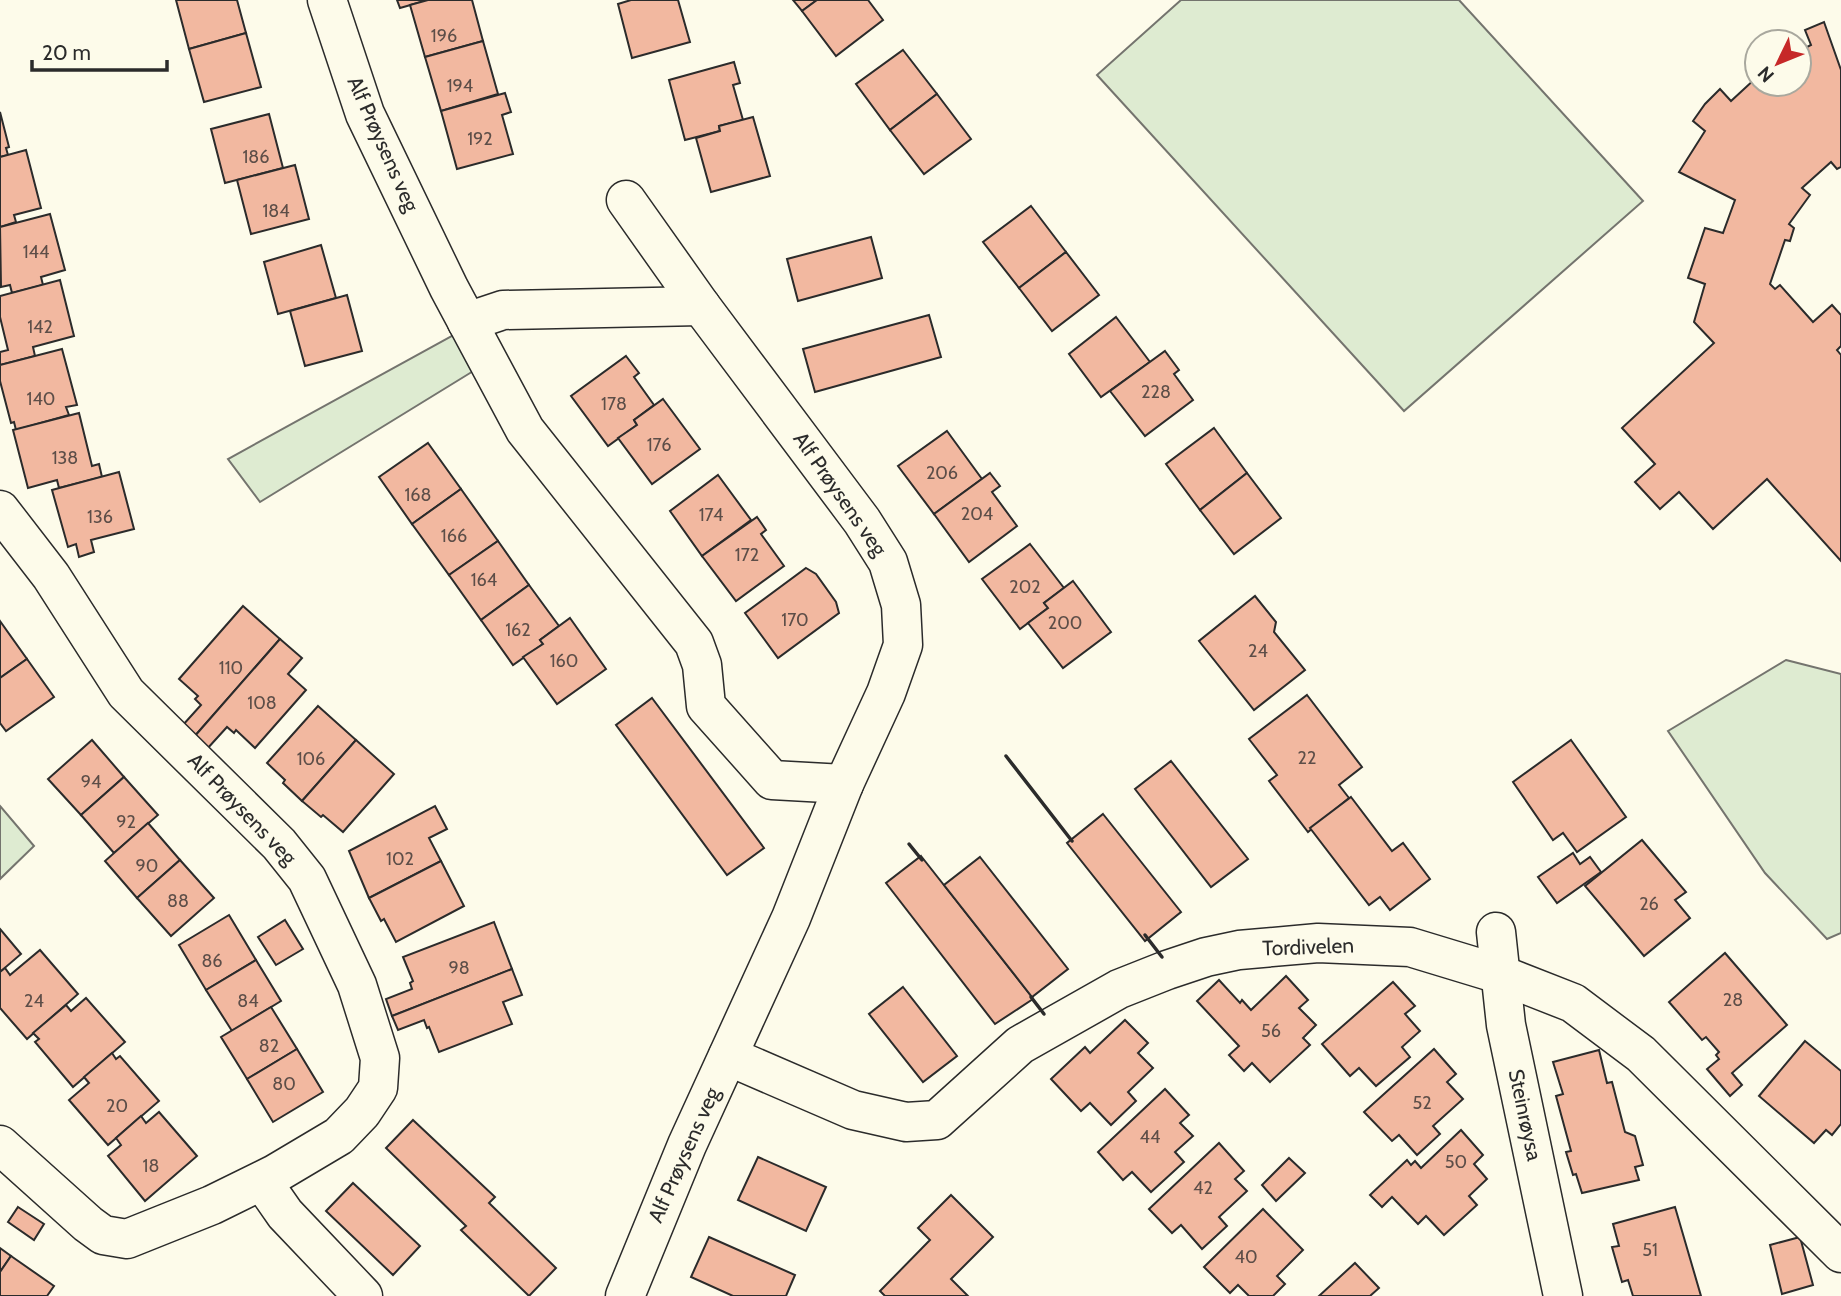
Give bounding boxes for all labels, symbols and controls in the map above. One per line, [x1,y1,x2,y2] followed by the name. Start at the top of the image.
[431,25,457,47] house number: 196
[32,28,166,72] scale bar
[1743,28,1813,98] north arrow
[42,40,91,65] text: 20 m
[1753,61,1779,87] text: N
[342,72,425,216] street label: Alf Prøysens veg
[447,75,473,97] house number: 194
[467,128,493,150] house number: 192
[242,146,270,168] house number: 186
[262,200,290,222] house number: 184
[23,241,49,263] house number: 144
[27,316,53,338] house number: 142
[1141,381,1171,403] house number: 228
[27,388,55,410] house number: 140
[601,393,627,415] house number: 178
[788,427,893,561] street label: Alf Prøysens veg
[647,434,671,456] house number: 176
[52,447,78,469] house number: 138
[926,462,958,484] house number: 206
[404,484,432,506] house number: 168
[961,503,993,525] house number: 204
[699,504,723,526] house number: 174
[87,506,113,528] house number: 136
[441,525,467,547] house number: 166
[735,544,759,566] house number: 172
[471,569,497,591] house number: 164
[1009,576,1041,598] house number: 202
[781,609,809,631] house number: 170
[1048,612,1082,634] house number: 200
[505,619,531,641] house number: 162
[1248,640,1268,662] house number: 24
[550,650,578,672] house number: 160
[219,657,243,679] house number: 110
[247,692,277,714] house number: 108
[1298,747,1316,769] house number: 22
[183,748,302,870] street label: Alf Prøysens veg
[297,748,325,770] house number: 106
[81,771,101,793] house number: 94
[116,811,136,833] house number: 92
[386,848,414,870] house number: 102
[136,855,158,877] house number: 90
[167,890,189,912] house number: 88
[1639,893,1659,915] house number: 26
[1262,932,1354,961] street label: Tordivelen
[201,950,223,972] house number: 86
[448,957,470,979] house number: 98
[1723,989,1743,1011] house number: 28
[24,990,44,1012] house number: 24
[237,990,259,1012] house number: 84
[1261,1020,1281,1042] house number: 56
[259,1035,279,1057] house number: 82
[1504,1067,1547,1163] street label: Steinrøysa
[272,1073,296,1095] house number: 80
[643,1083,725,1226] street label: Alf Prøysens veg
[1412,1092,1432,1114] house number: 52
[106,1095,128,1117] house number: 20
[1140,1126,1160,1148] house number: 44
[1445,1151,1467,1173] house number: 50
[143,1155,159,1177] house number: 18
[1193,1177,1213,1199] house number: 42
[1642,1239,1658,1261] house number: 51
[1235,1246,1257,1268] house number: 40

